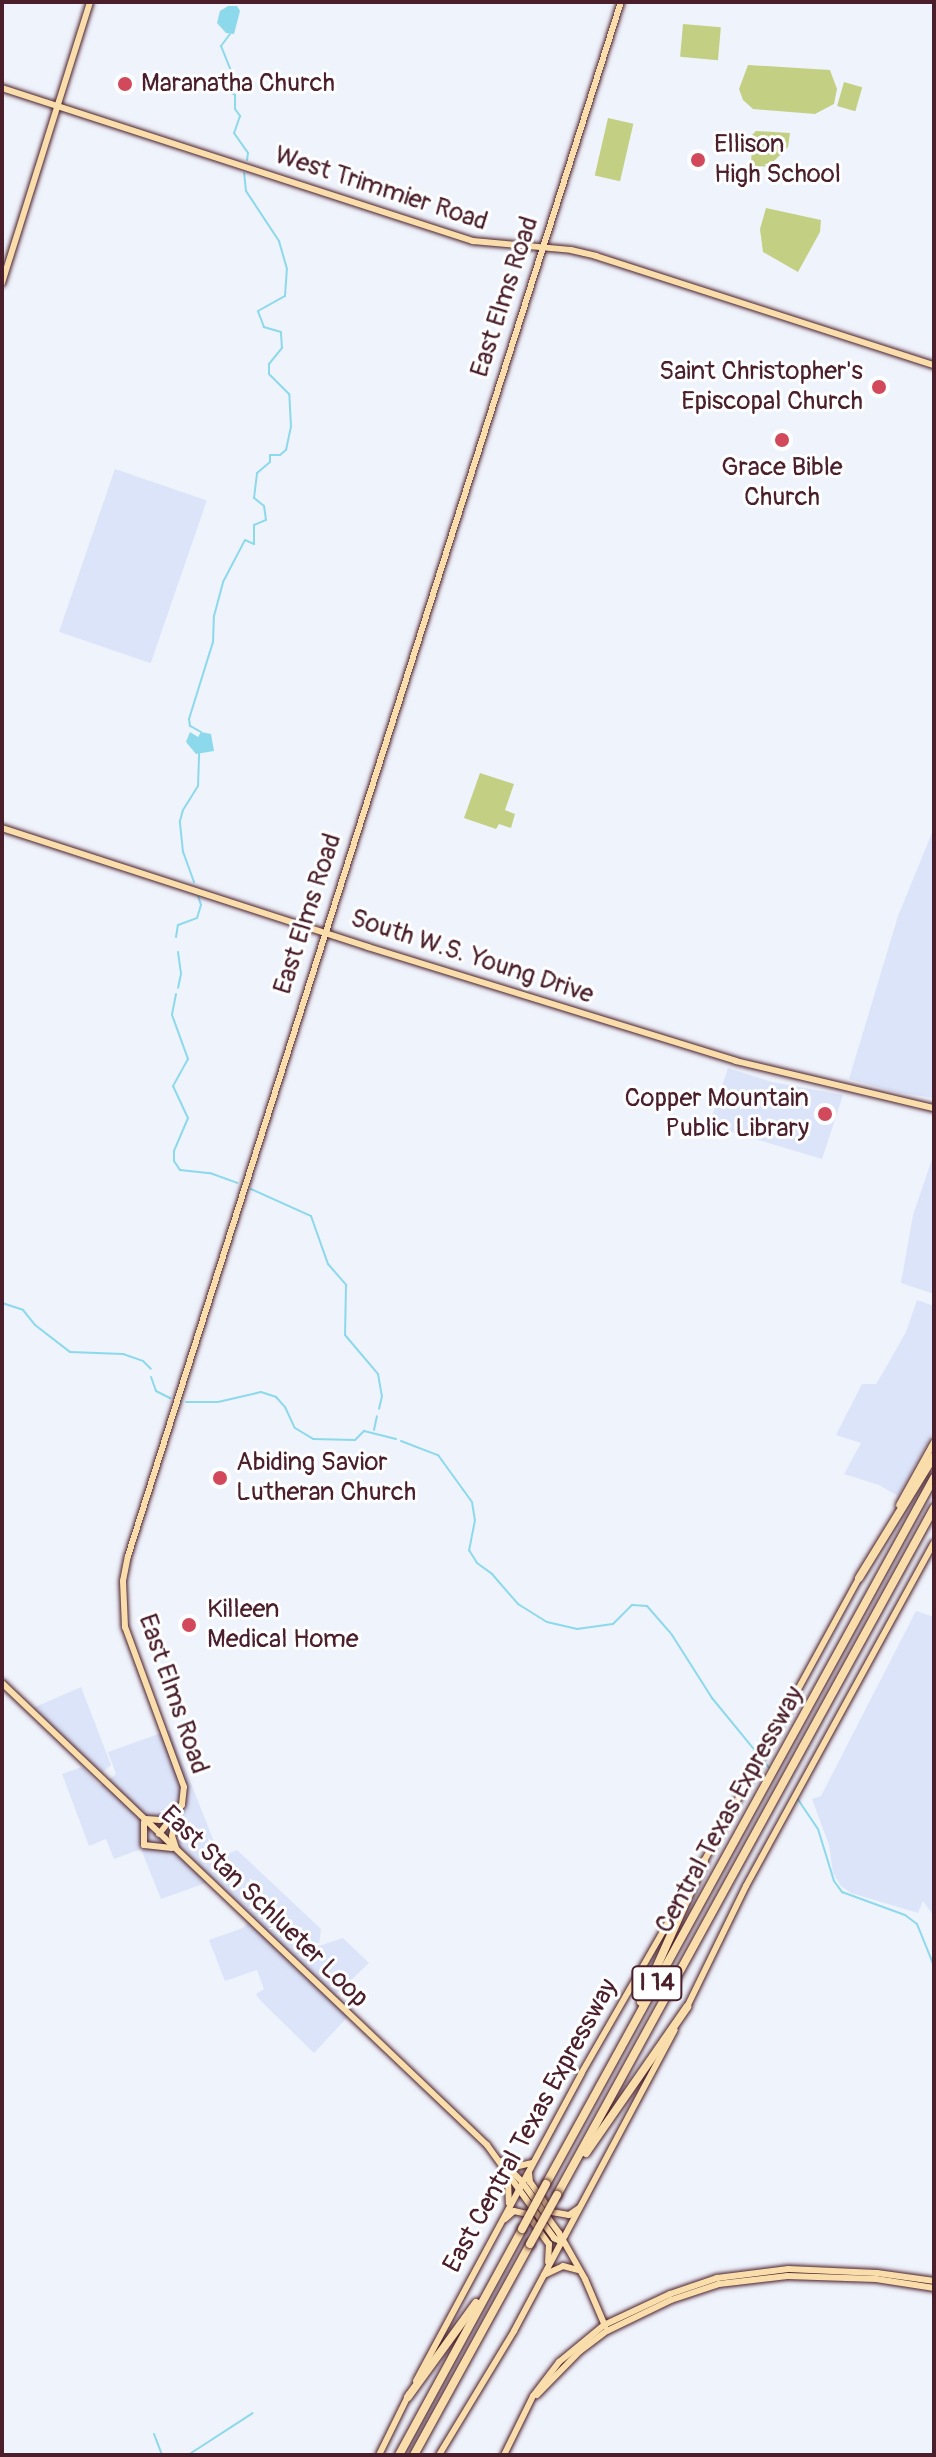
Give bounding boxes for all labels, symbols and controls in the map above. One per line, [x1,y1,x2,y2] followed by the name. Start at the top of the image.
[141,68,335,100] place label: Maranatha Church
[116,75,134,93] marker: Maranatha Church
[714,129,841,190] place label: Ellison High School
[271,140,491,238] street label: West Trimmier Road
[689,151,707,169] marker: Ellison High School
[464,213,546,381] street label: East Elms Road
[659,356,863,418] place label: Saint Christopher's Episcopal Church
[870,378,888,396] marker: Saint Christopher's Episcopal Church
[773,431,791,449] marker: Grace Bible Church
[721,452,843,514] place label: Grace Bible Church
[267,830,349,998] street label: East Elms Road
[347,903,597,1011] street label: South W.S. Young Drive
[625,1083,809,1144] place label: Copper Mountain Public Library
[816,1105,834,1123] marker: Copper Mountain Public Library
[236,1447,416,1508] place label: Abiding Savior Lutheran Church
[211,1469,229,1487] marker: Abiding Savior Lutheran Church
[207,1594,359,1656] place label: Killeen Medical Home
[131,1610,215,1778] street label: East Elms Road
[178,1614,200,1636] marker: Killeen Medical Home
[649,1681,811,1939] street label: Central Texas Expressway
[154,1800,374,2014] street label: East Stan Schlueter Loop
[631,1963,683,2003] road number: I 14
[437,1974,625,2278] street label: East Central Texas Expressway

